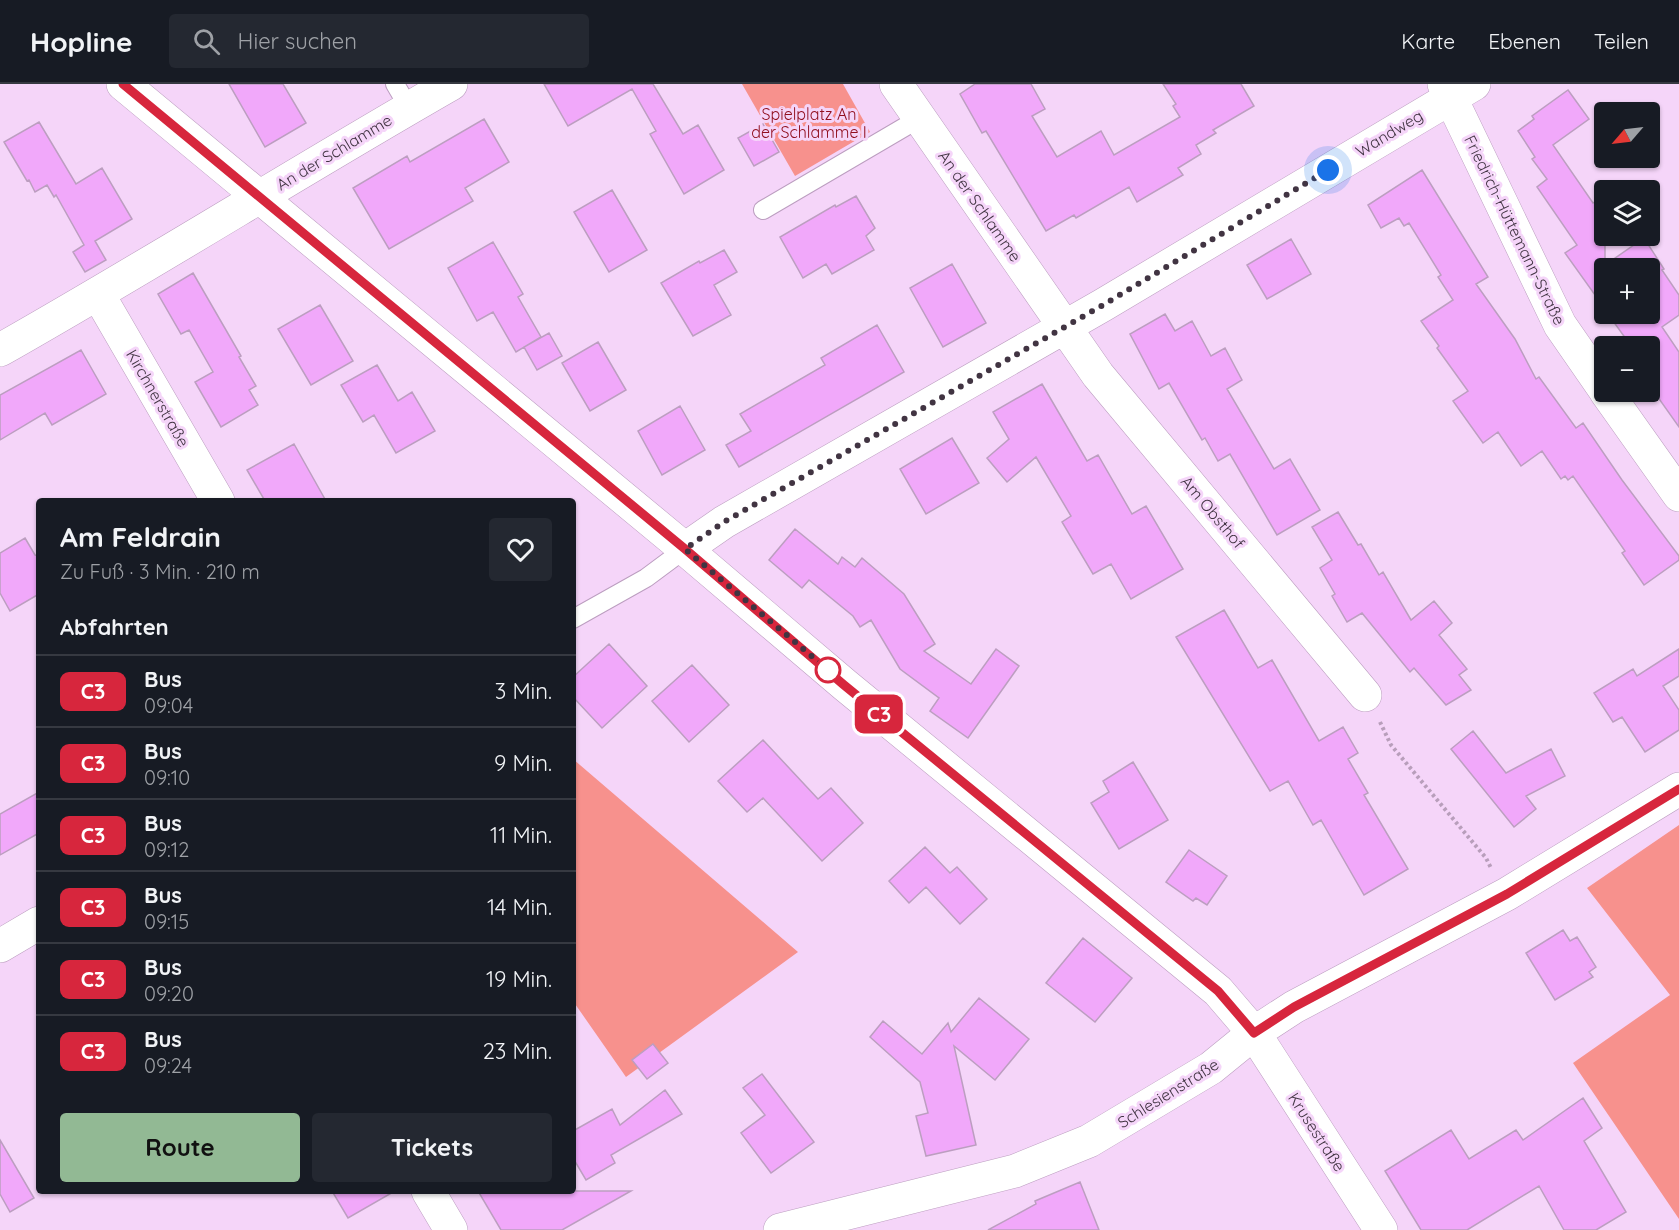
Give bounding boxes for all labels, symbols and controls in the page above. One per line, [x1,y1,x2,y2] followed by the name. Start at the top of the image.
[169,14,589,68] search box
[30,24,133,59] text: Hopline
[190,25,223,58] icon: search
[238,27,357,55] text: Hier suchen
[1401,28,1455,54] text: Karte
[1488,28,1561,54] text: Ebenen
[1594,28,1649,54] text: Teilen
[1594,102,1660,168] north arrow
[1594,102,1660,402] map controls
[751,104,867,142] park label: Spielplatz An der Schlamme I
[1352,105,1426,161] street label: Wandweg
[273,110,395,194] street label: An der Schlamme
[1460,132,1570,328] street label: Friedrich-Hüttemann-Straße
[934,147,1026,265] street label: An der Schlamme
[1313,155,1343,185] your location
[1594,180,1660,246] button: layers
[1594,258,1660,324] button: +
[1594,336,1660,402] button: −
[122,346,194,450] street label: Kirchnerstraße
[1177,472,1249,553] street label: Am Obsthof
[489,518,552,581] button: heart
[60,519,221,554] text: Am Feldrain
[60,559,260,584] text: Zu Fuß · 3 Min. · 210 m
[60,613,169,641] text: Abfahrten
[815,657,841,683] unlabelled marker
[144,665,182,693] text: Bus
[495,677,552,705] text: 3 Min.
[81,678,105,704] text: C3
[144,693,193,718] text: 09:04
[852,694,906,734] line badge: C3
[867,701,891,727] text: C3
[144,737,182,765] text: Bus
[494,749,552,777] text: 9 Min.
[81,750,105,776] text: C3
[144,765,190,790] text: 09:10
[144,809,182,837] text: Bus
[490,821,552,849] text: 11 Min.
[81,822,105,848] text: C3
[144,837,189,862] text: 09:12
[144,881,182,909] text: Bus
[487,893,552,921] text: 14 Min.
[81,894,105,920] text: C3
[144,909,189,934] text: 09:15
[144,953,182,981] text: Bus
[486,965,552,993] text: 19 Min.
[81,966,105,992] text: C3
[144,981,194,1006] text: 09:20
[144,1025,182,1053] text: Bus
[483,1037,552,1065] text: 23 Min.
[81,1038,105,1064] text: C3
[144,1053,192,1078] text: 09:24
[1114,1054,1222,1132] street label: Schlesienstraße
[1284,1089,1350,1175] street label: Krusestraße
[60,1113,300,1182] button: Route
[312,1113,552,1182] button: Tickets

